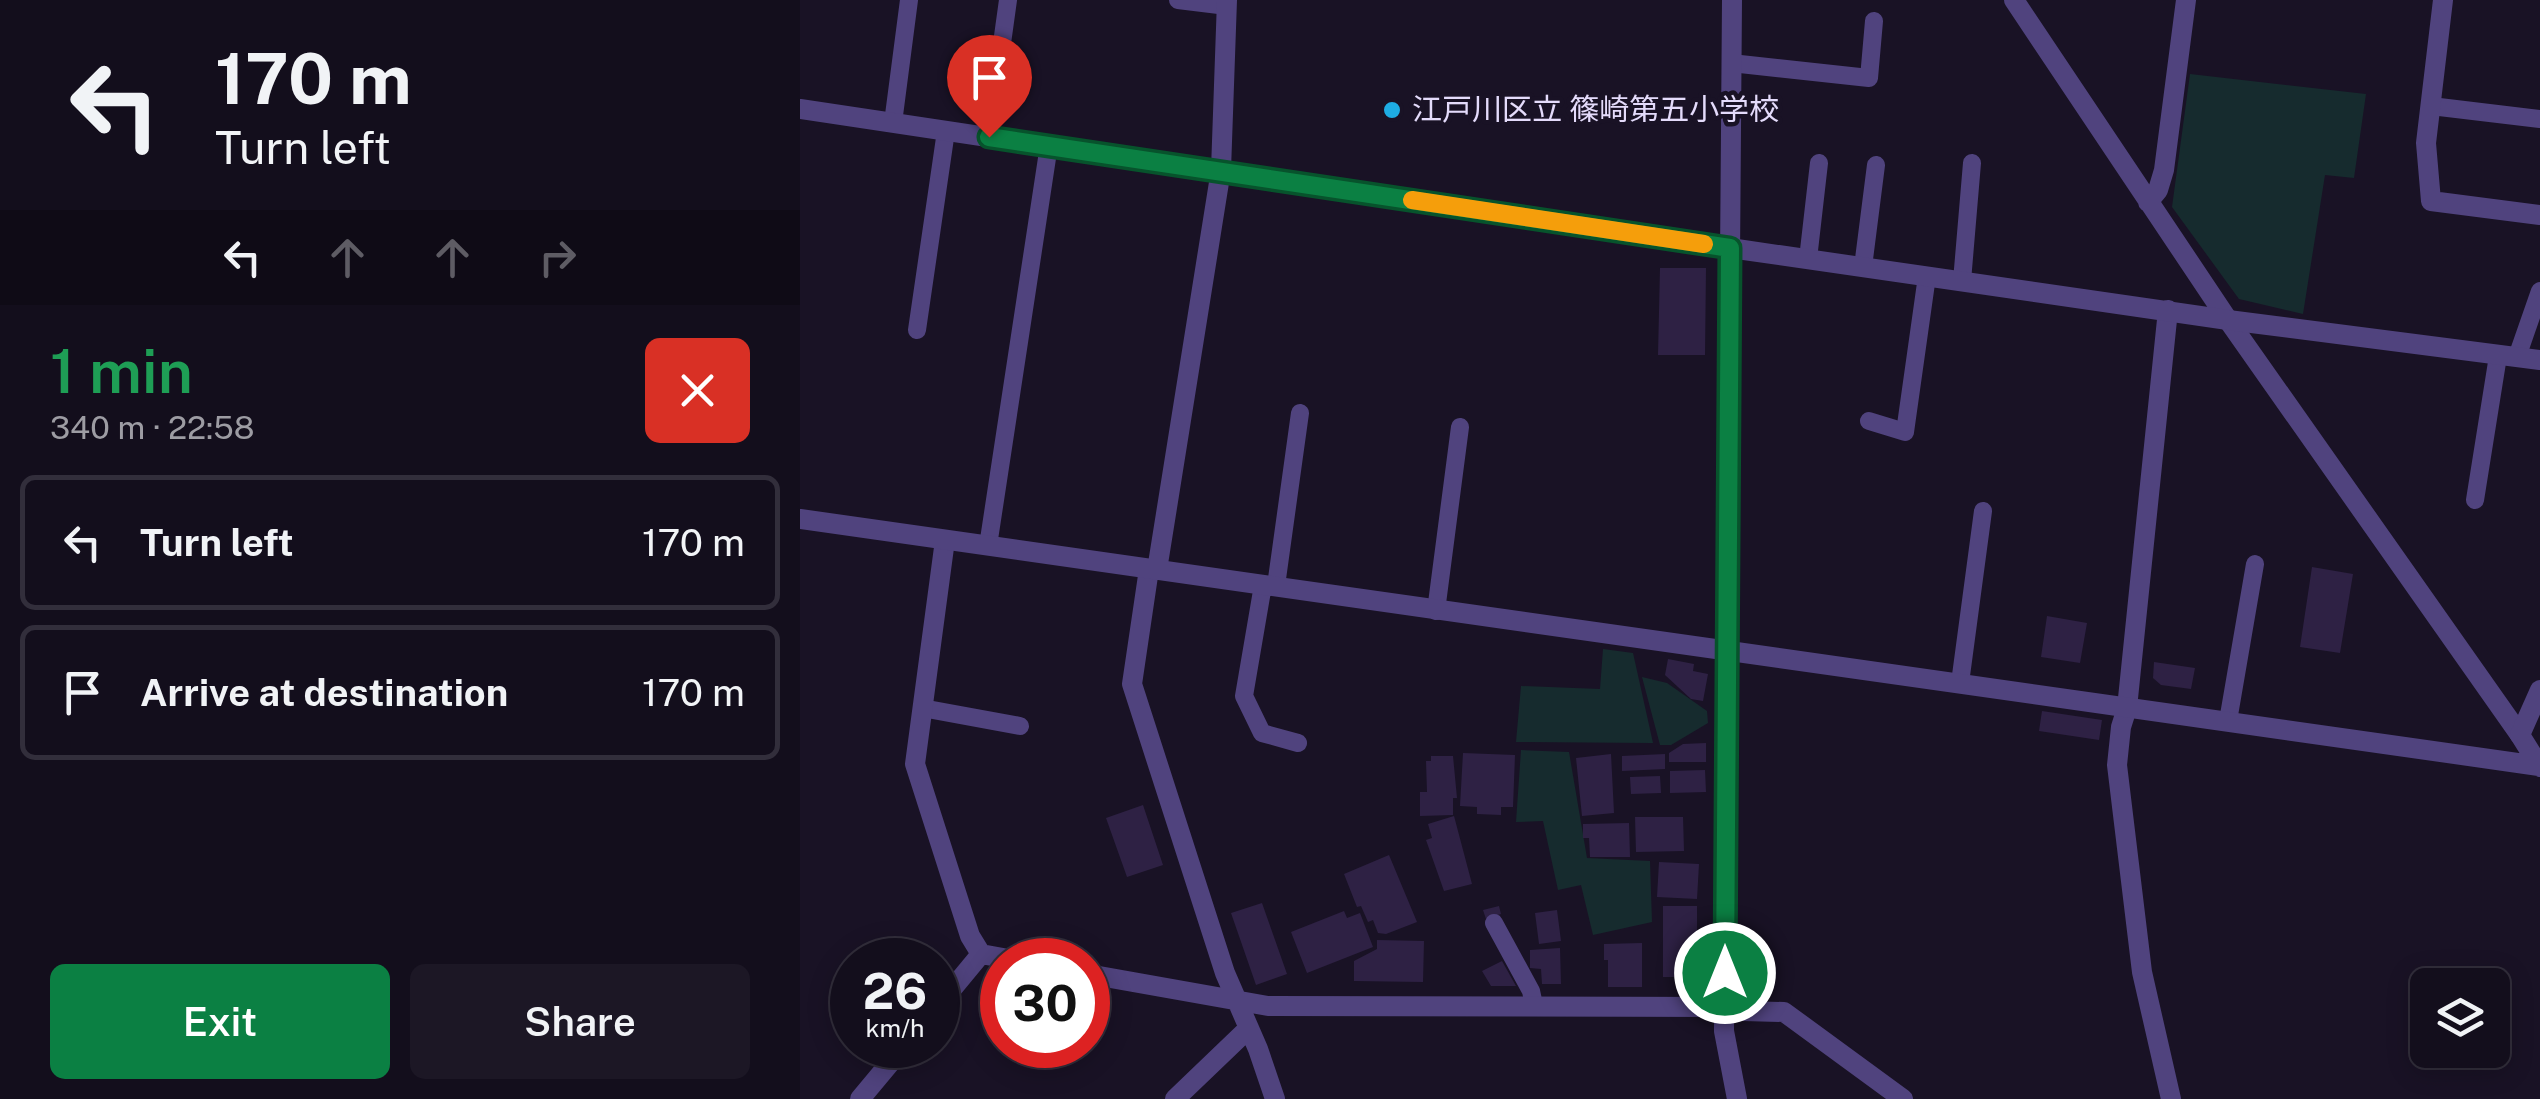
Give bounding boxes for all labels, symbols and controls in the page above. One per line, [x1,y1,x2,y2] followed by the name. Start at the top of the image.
[947,35,1032,138] pin
[215,37,412,120] text: 170 m
[50,40,180,170] icon: left
[962,50,1017,105] icon: arrive
[1412,91,1779,127] place label: 江戸川区立 篠崎第五小学校
[1381,99,1403,121] marker: 江戸川区立 篠崎第五小学校
[215,121,391,174] text: Turn left
[215,230,270,285] icon: left
[320,230,375,285] icon: ahead
[425,230,480,285] icon: ahead
[530,230,585,285] icon: right
[50,336,193,407] text: 1 min
[645,338,750,443] button: close
[50,409,255,446] text: 340 m · 22:58
[55,515,110,570] icon: left
[140,520,294,565] text: Turn left
[642,520,745,565] text: 170 m
[55,665,110,720] icon: arrive
[140,670,508,715] text: Arrive at destination
[642,670,745,715] text: 170 m
[1673,921,1777,1025] position arrow
[980,938,1110,1068] speed limit sign: 30
[863,961,927,1020] text: 26
[50,964,390,1079] button: Exit
[410,964,750,1079] button: Share
[2410,968,2510,1068] map controls
[2410,968,2510,1068] button: layers
[866,1013,924,1043] text: km/h

